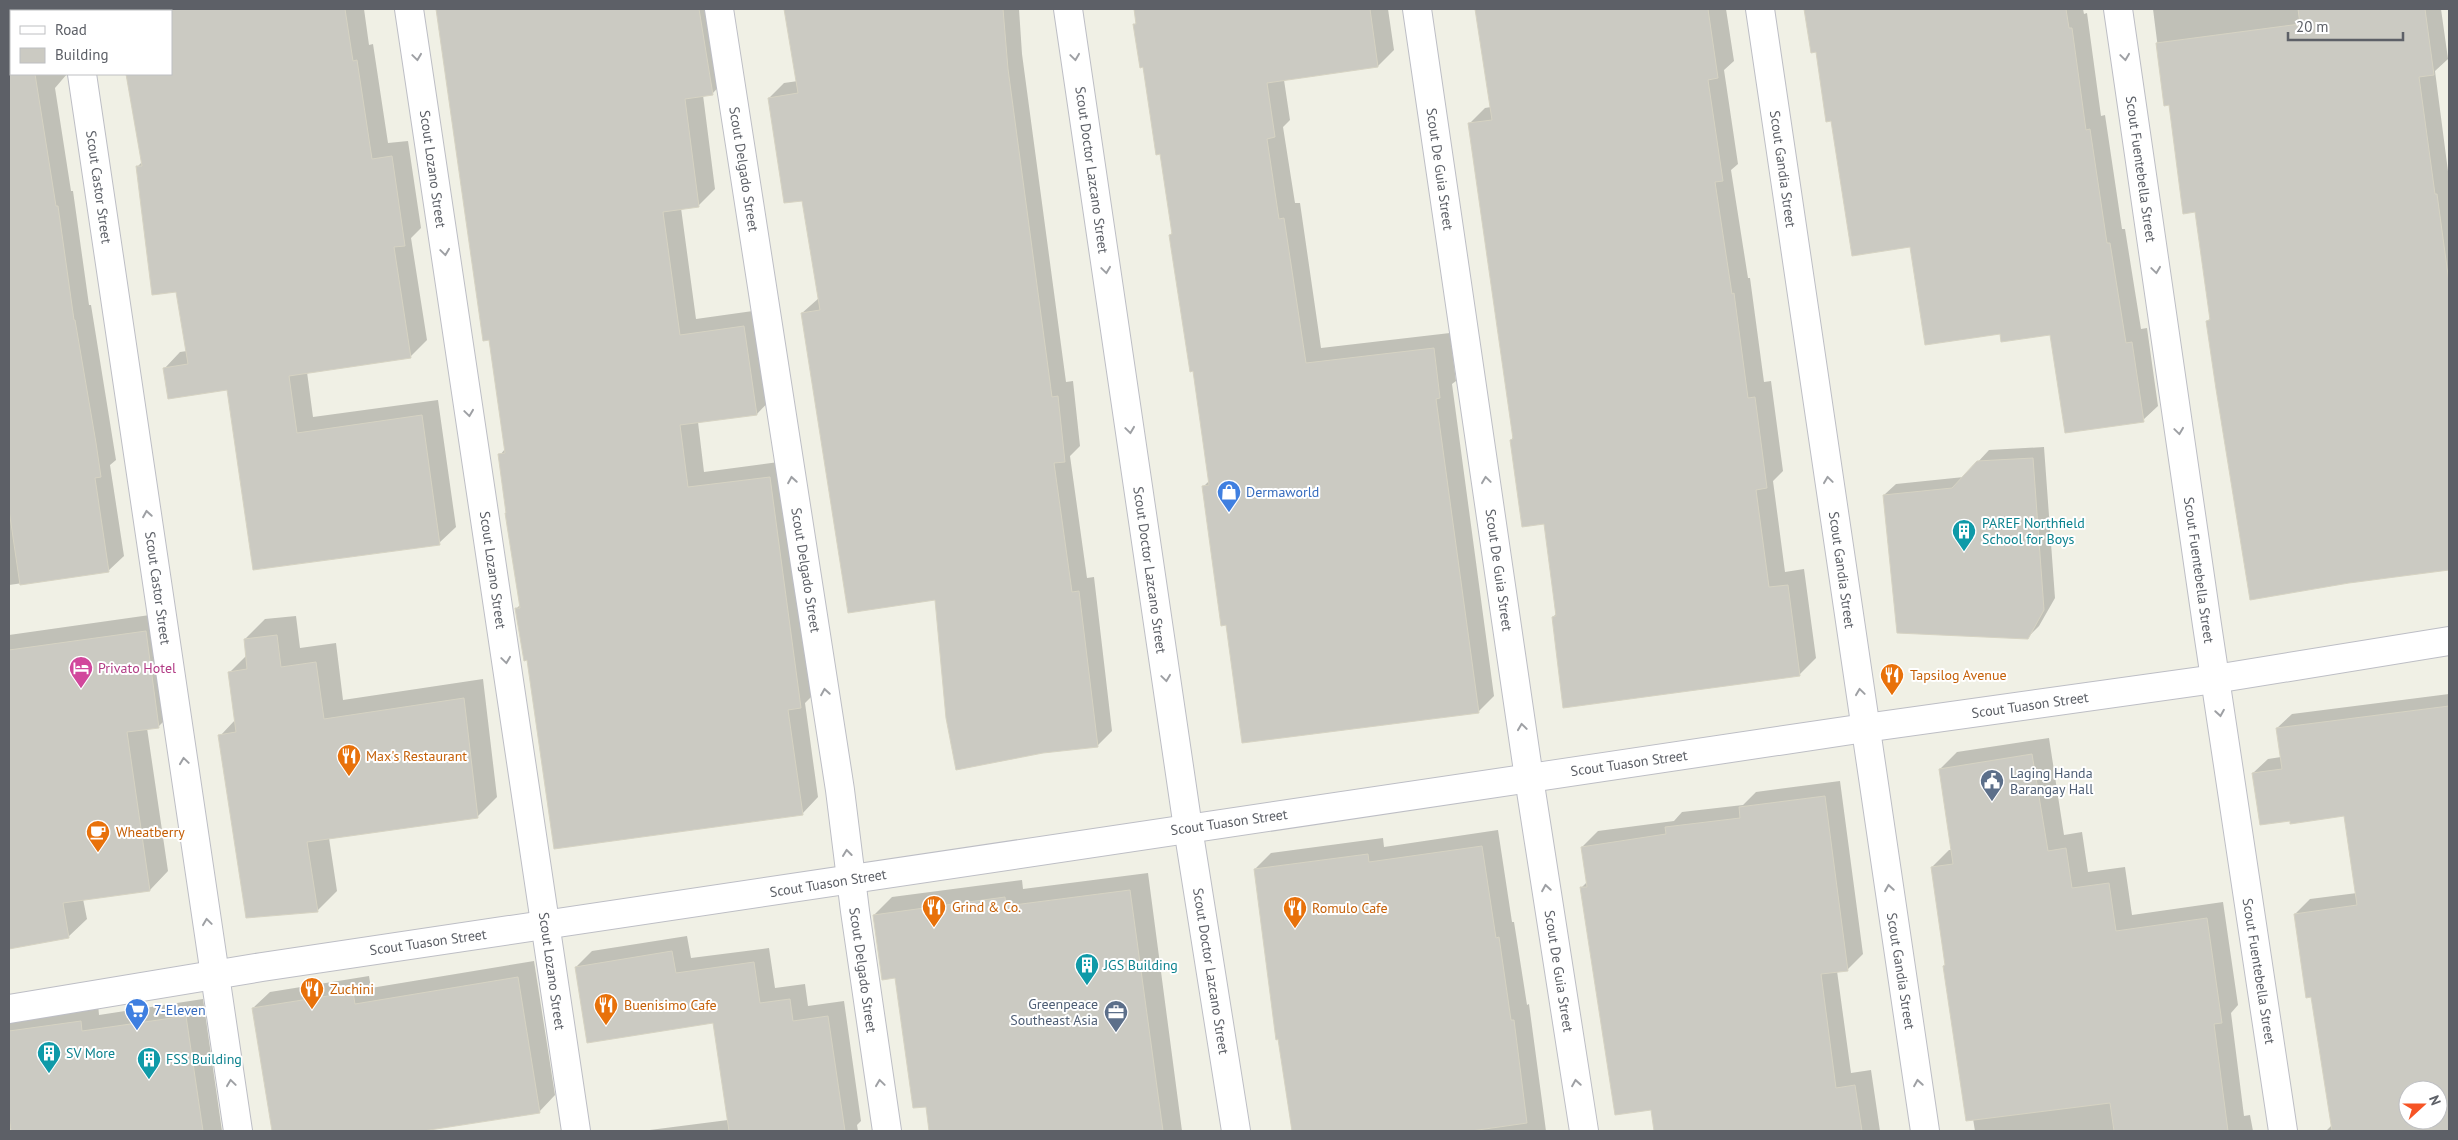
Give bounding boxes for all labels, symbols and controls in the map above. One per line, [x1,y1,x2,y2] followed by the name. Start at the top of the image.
[10,10,172,75] legend
[2288,10,2403,42] scale bar
[2296,17,2329,36] text: 20 m
[55,20,87,39] text: Road
[55,45,109,64] text: Building
[411,53,421,61] one-way arrow
[1069,53,1080,61] one-way arrow
[2120,53,2130,61] one-way arrow
[1071,85,1113,255] street label: Scout Doctor Lazcano Street
[2122,95,2160,244] street label: Scout Fuentebella Street
[725,105,763,233] street label: Scout Delgado Street
[1423,107,1458,232] street label: Scout De Guia Street
[416,109,450,229] street label: Scout Lozano Street
[1766,109,1800,229] street label: Scout Gandia Street
[82,129,116,245] street label: Scout Castor Street
[440,248,450,257] one-way arrow
[1100,266,1111,274] one-way arrow
[2150,266,2161,274] one-way arrow
[464,409,474,417] one-way arrow
[1124,427,1135,435] one-way arrow
[2173,427,2184,435] one-way arrow
[787,475,797,484] one-way arrow
[1824,475,1834,484] one-way arrow
[1481,476,1491,484] one-way arrow
[1216,479,1242,513] shop icon: Dermaworld
[1246,483,1319,501] place label: Dermaworld
[1129,485,1171,655] street label: Scout Doctor Lazcano Street
[2180,496,2218,645] street label: Scout Fuentebella Street
[787,506,825,634] street label: Scout Delgado Street
[1482,508,1517,633] street label: Scout De Guia Street
[142,510,153,518] one-way arrow
[476,510,510,630] street label: Scout Lozano Street
[1825,510,1859,630] street label: Scout Gandia Street
[1982,514,2085,548] place label: PAREF Northfield School for Boys
[1951,518,1977,552] building icon: PAREF Northfield School for Boys
[141,530,175,646] street label: Scout Castor Street
[68,655,94,689] hotel icon: Privato Hotel
[500,657,511,665] one-way arrow
[98,659,176,677] place label: Privato Hotel
[1879,662,1905,696] restaurant icon: Tapsilog Avenue
[1910,666,2007,684] place label: Tapsilog Avenue
[1160,674,1171,682] one-way arrow
[820,688,830,696] one-way arrow
[1855,688,1865,697] one-way arrow
[1970,688,2090,722] street label: Scout Tuason Street
[2215,708,2225,717] one-way arrow
[1517,723,1527,732] one-way arrow
[336,743,362,777] restaurant icon: Max's Restaurant
[1569,746,1689,780] street label: Scout Tuason Street
[366,747,467,765] place label: Max's Restaurant
[179,757,189,766] one-way arrow
[2010,764,2093,798] place label: Laging Handa Barangay Hall
[1979,768,2005,802] public building icon: Laging Handa Barangay Hall
[1169,805,1289,839] street label: Scout Tuason Street
[85,819,111,853] cafe icon: Wheatberry
[116,823,185,841] place label: Wheatberry
[843,849,853,857] one-way arrow
[768,865,888,901] street label: Scout Tuason Street
[1884,883,1894,892] one-way arrow
[1541,884,1552,892] one-way arrow
[1189,886,1233,1056] street label: Scout Doctor Lazcano Street
[921,894,947,928] restaurant icon: Grind & Co.
[1282,895,1308,929] restaurant icon: Romulo Cafe
[2239,897,2279,1045] street label: Scout Fuentebella Street
[952,898,1021,916] place label: Grind & Co.
[1312,899,1388,917] place label: Romulo Cafe
[845,906,881,1034] street label: Scout Delgado Street
[1540,909,1578,1034] street label: Scout De Guia Street
[535,911,569,1031] street label: Scout Lozano Street
[1883,911,1919,1031] street label: Scout Gandia Street
[202,918,213,926] one-way arrow
[368,925,488,959] street label: Scout Tuason Street
[1074,952,1100,986] building icon: JGS Building
[1103,956,1178,974] place label: JGS Building
[299,976,325,1010] restaurant icon: Zuchini
[330,980,374,998] place label: Zuchini
[593,992,619,1026] restaurant icon: Buenisimo Cafe
[1010,995,1098,1029] place label: Greenpeace Southeast Asia
[624,996,717,1014] place label: Buenisimo Cafe
[124,997,150,1031] supermarket icon: 7-Eleven
[1103,999,1129,1033] office icon: Greenpeace Southeast Asia
[154,1001,206,1019] place label: 7-Eleven
[36,1040,62,1074] building icon: SV More
[66,1044,115,1062] place label: SV More
[136,1046,162,1080] building icon: FSS Building
[166,1050,242,1068] place label: FSS Building
[226,1079,236,1087] one-way arrow
[875,1079,886,1087] one-way arrow
[1572,1079,1582,1087] one-way arrow
[1913,1079,1924,1087] one-way arrow
[2398,1080,2448,1130] north arrow
[2425,1093,2445,1108] text: N

